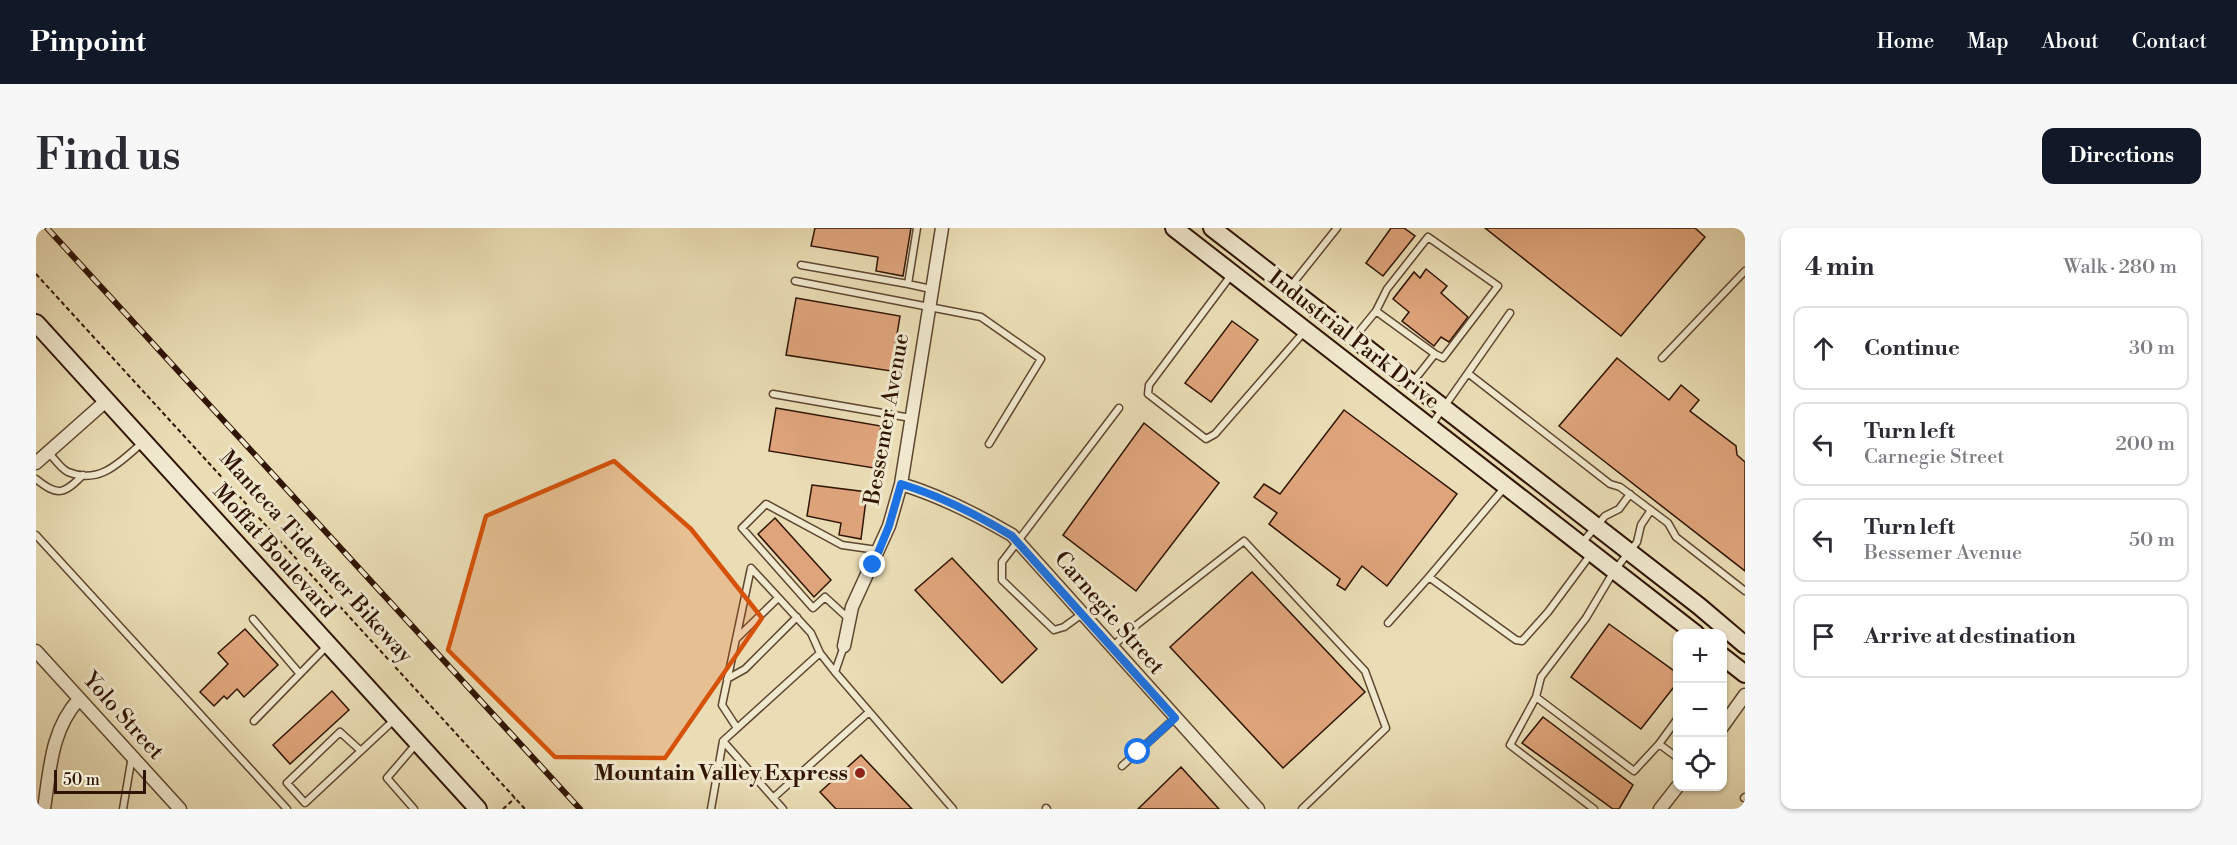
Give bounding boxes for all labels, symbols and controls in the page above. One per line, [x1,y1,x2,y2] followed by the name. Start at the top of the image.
[30,25,146,60] text: Pinpoint
[1877,29,1934,55] text: Home
[1967,29,2009,55] text: Map
[2042,29,2099,55] text: About
[2132,29,2207,55] text: Contact
[2042,128,2201,184] button: Directions
[36,130,180,183] text: Find us
[1805,251,1875,283] text: 4 min
[2064,255,2177,280] text: Walk · 280 m
[1263,265,1445,415] street label: Industrial Park Drive
[858,331,915,508] street label: Bessemer Avenue
[1807,332,1840,365] icon: ahead
[1864,335,1960,362] text: Continue
[2129,336,2175,361] text: 30 m
[1864,418,1955,445] text: Turn left
[1807,428,1840,461] icon: left
[2115,432,2175,457] text: 200 m
[213,445,419,669] street label: Manteca Tidewater Bikeway
[1864,445,2004,470] text: Carnegie Street
[207,478,342,624] street label: Moffat Boulevard
[1864,514,1955,541] text: Turn left
[1807,524,1840,557] icon: left
[2129,528,2175,553] text: 50 m
[1864,541,2022,566] text: Bessemer Avenue
[1048,546,1170,680] street label: Carnegie Street
[859,551,885,577] route end
[1807,620,1840,653] icon: arrive
[1864,623,2076,650] text: Arrive at destination
[1673,629,1727,791] map controls
[1673,629,1727,683] button: +
[76,666,169,765] street label: Yolo Street
[1673,683,1727,737] button: −
[1673,737,1727,791] button: locate
[1124,738,1150,764] route start
[594,760,848,787] place label: Mountain Valley Express
[853,766,867,780] marker: Mountain Valley Express
[54,767,146,794] scale bar
[63,770,100,790] text: 50 m

